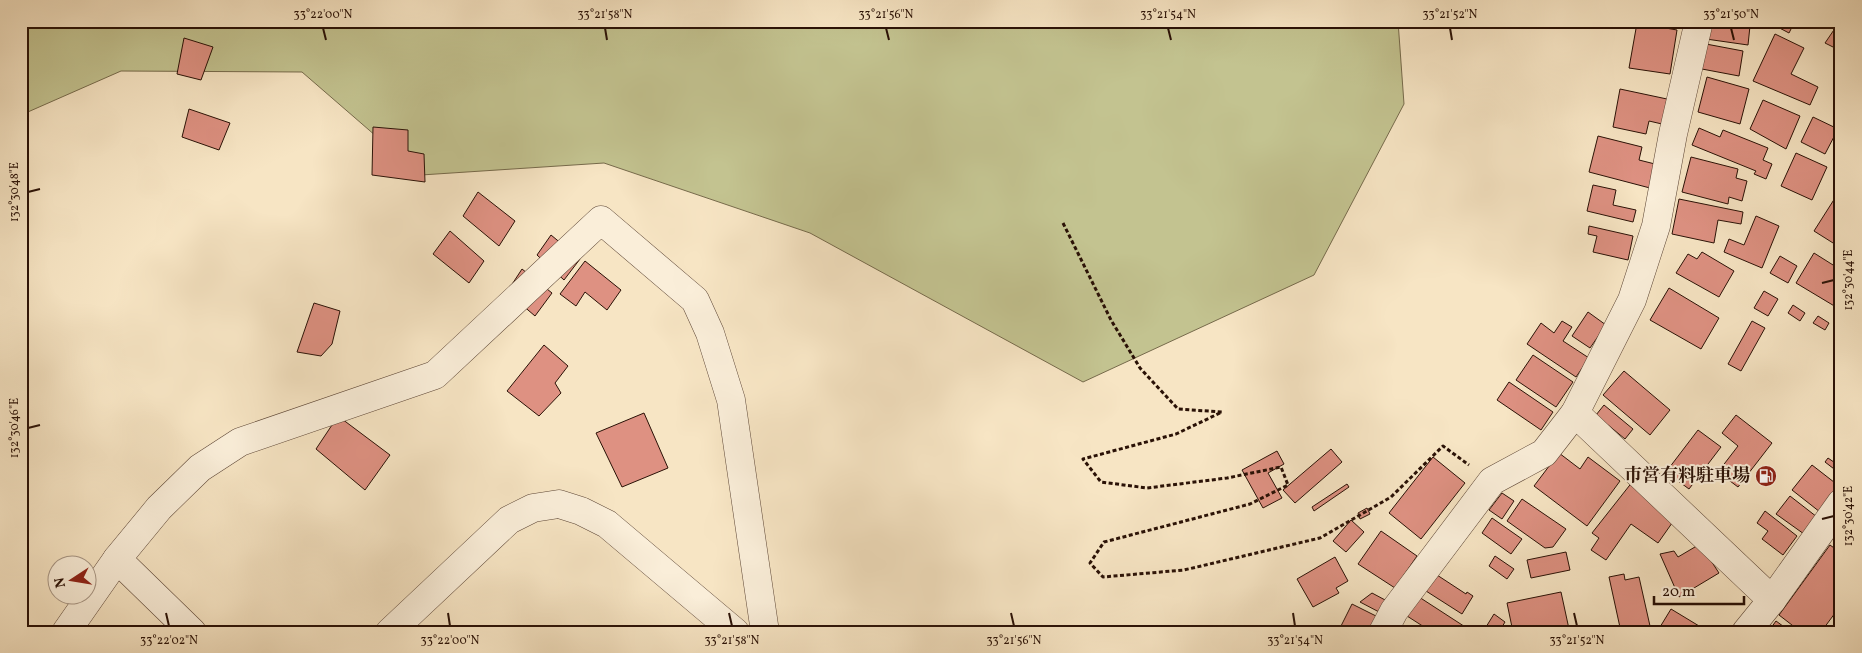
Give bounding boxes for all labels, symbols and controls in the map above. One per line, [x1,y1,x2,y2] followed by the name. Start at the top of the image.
[294,7,353,23] text: 33°22'00"N
[578,7,633,23] text: 33°21'58"N
[859,7,914,23] text: 33°21'56"N
[1140,7,1196,23] text: 33°21'54"N
[1422,7,1478,23] text: 33°21'52"N
[1703,7,1759,23] text: 33°21'50"N
[7,162,23,222] text: 132°30'48"E
[1841,249,1857,311] text: 132°30'44"E
[7,398,23,458] text: 132°30'46"E
[1624,464,1750,489] place label: 市営有料駐車場
[1754,464,1778,488] fuel station icon: 市営有料駐車場
[1841,486,1857,546] text: 132°30'42"E
[48,556,98,606] north arrow
[1654,573,1744,605] scale bar
[50,575,71,589] text: N
[1662,582,1695,603] text: 20 m
[140,633,198,649] text: 33°22'02"N
[421,633,480,649] text: 33°22'00"N
[705,633,760,649] text: 33°21'58"N
[987,633,1042,649] text: 33°21'56"N
[1267,633,1323,649] text: 33°21'54"N
[1549,633,1605,649] text: 33°21'52"N

